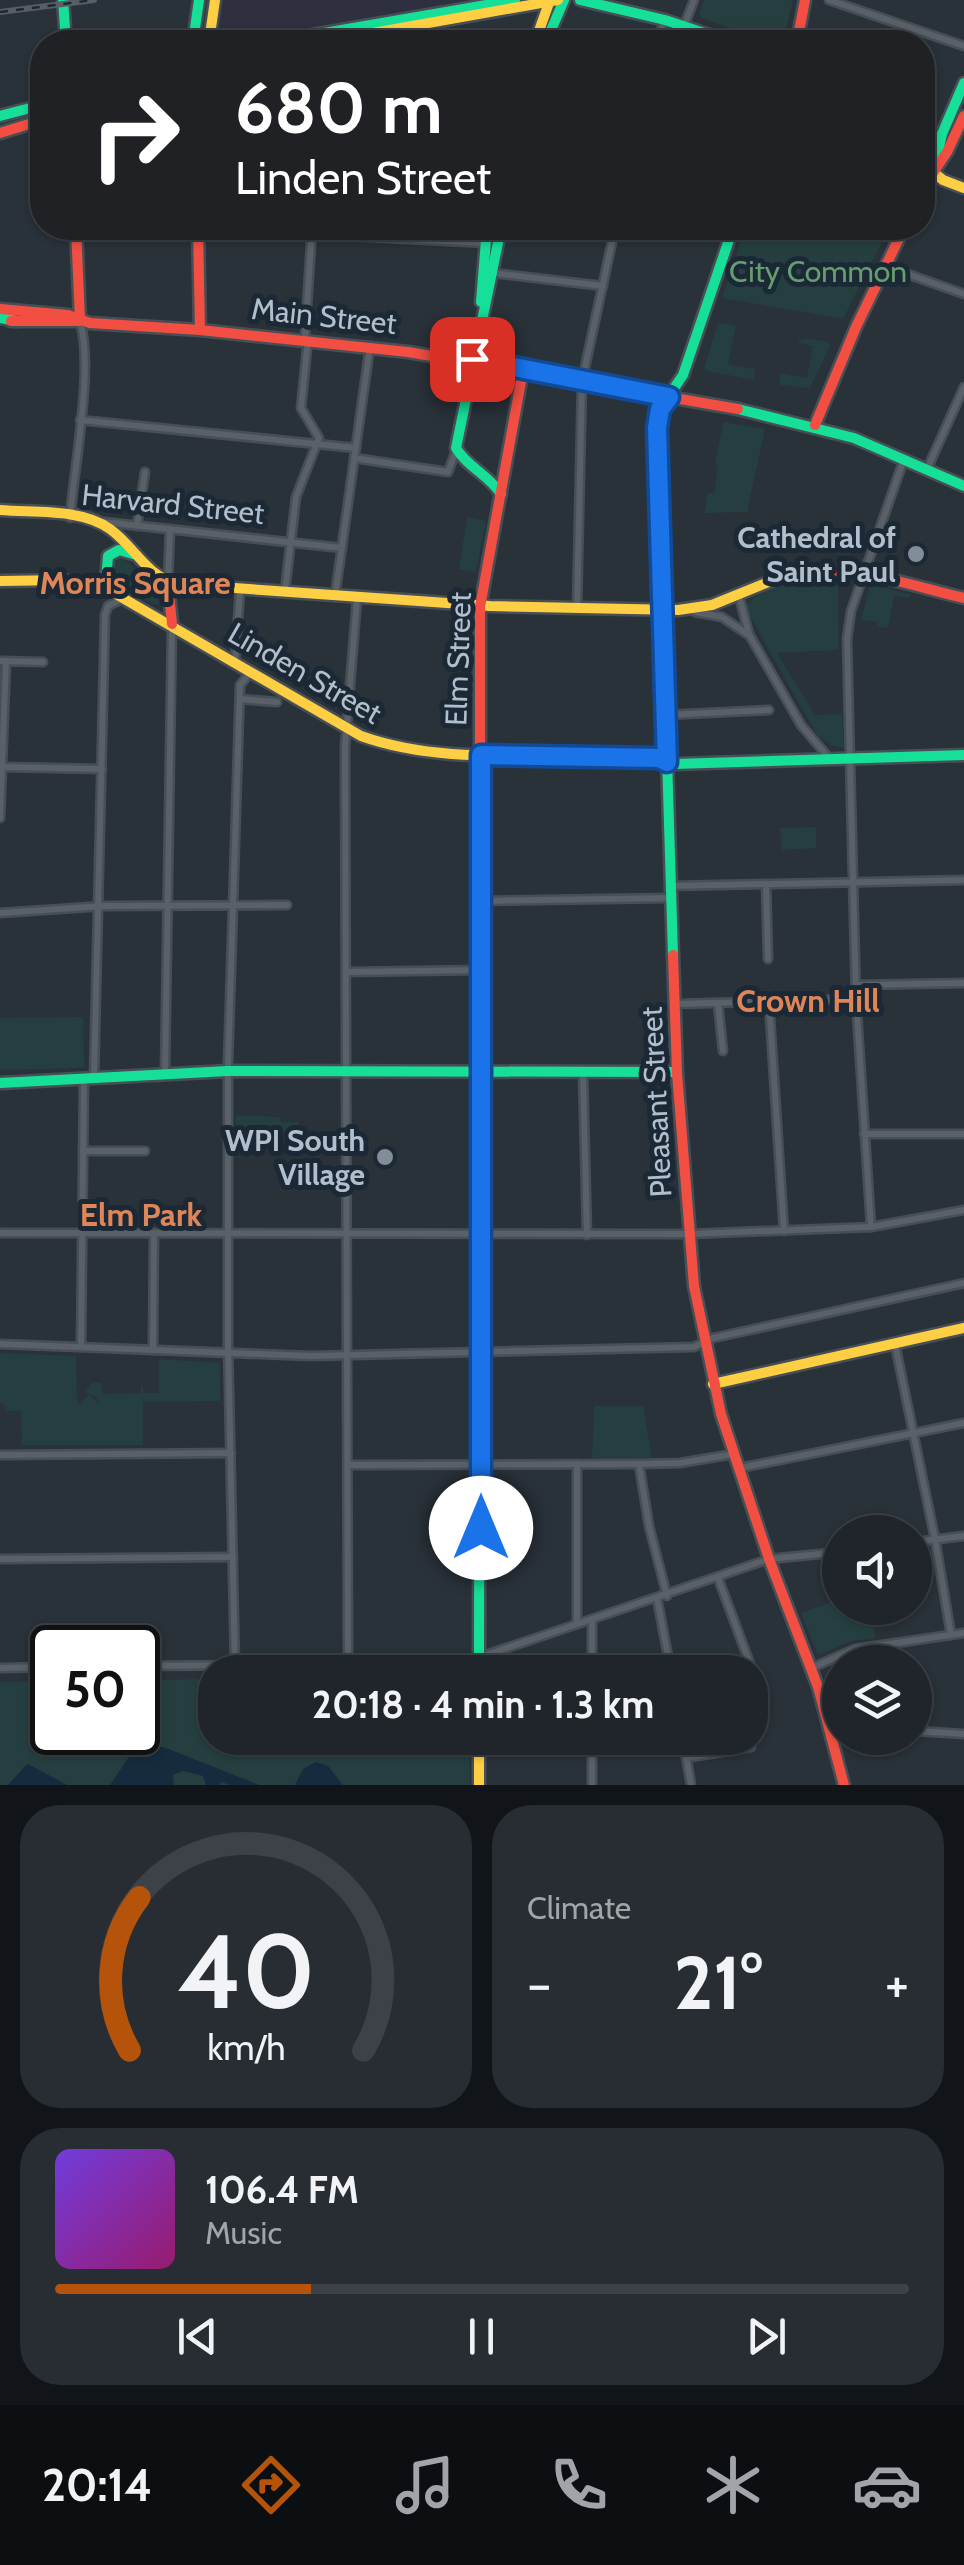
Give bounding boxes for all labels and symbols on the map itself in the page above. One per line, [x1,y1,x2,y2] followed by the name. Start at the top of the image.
[729,253,907,290] park label: City Common
[250,290,398,342] street label: Main Street
[430,317,515,402] pin
[80,476,266,532] street label: Harvard Street
[737,519,896,590] place label: Cathedral of Saint Paul
[905,543,927,565] marker: Cathedral of Saint Paul
[39,563,231,602] district label: Morris Square
[437,591,479,727] street label: Elm Street
[222,614,388,732] street label: Linden Street
[736,981,880,1020] district label: Crown Hill
[633,1006,679,1198] street label: Pleasant Street
[225,1122,365,1193] place label: WPI South Village
[374,1146,396,1168] marker: WPI South Village
[80,1195,203,1234] district label: Elm Park
[429,1476,533,1580] position arrow
[30,1625,160,1755] speed limit sign: 50

